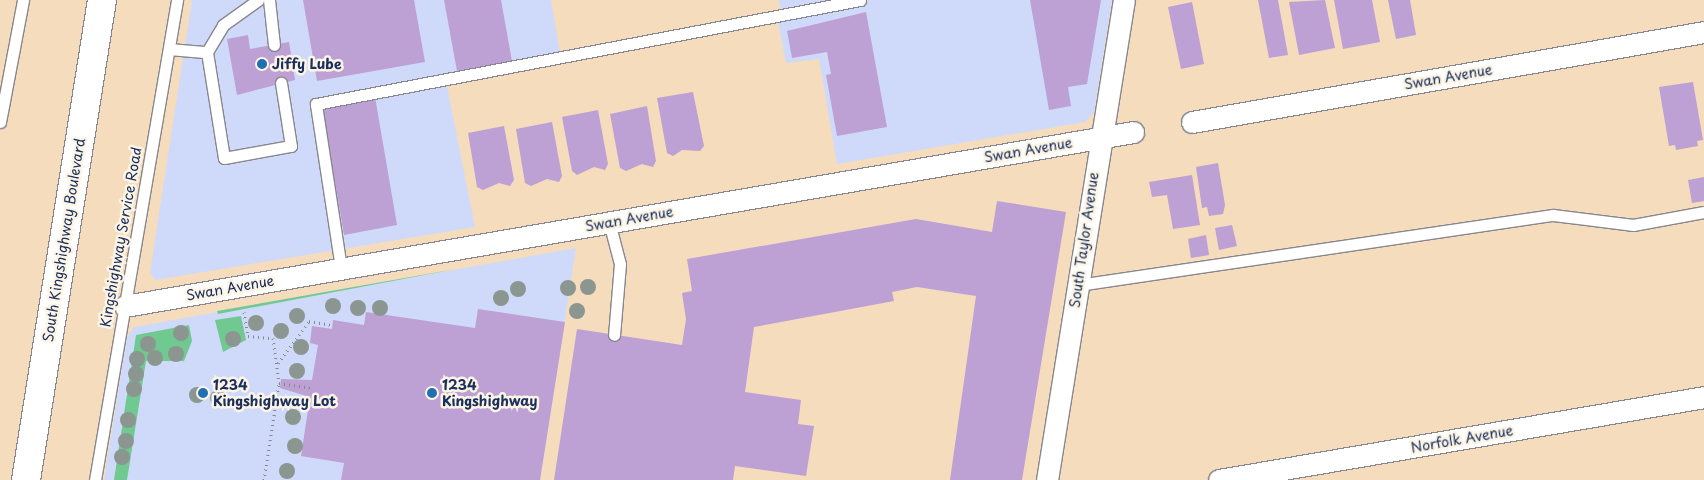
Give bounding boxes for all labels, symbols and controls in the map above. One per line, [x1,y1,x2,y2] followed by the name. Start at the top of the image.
[272,56,342,72] place label: Jiffy Lube
[256,58,268,70] marker: Jiffy Lube
[1403,61,1493,93] street label: Swan Avenue
[983,134,1073,166] street label: Swan Avenue
[40,137,88,343] street label: South Kingshighway Boulevard
[97,146,145,328] street label: Kingshighway Service Road
[1066,170,1102,310] street label: South Taylor Avenue
[584,203,674,235] street label: Swan Avenue
[185,272,275,304] street label: Swan Avenue
[213,377,336,410] place label: 1234 Kingshighway Lot
[442,377,537,410] place label: 1234 Kingshighway
[197,387,209,399] marker: 1234 Kingshighway Lot
[426,387,438,399] marker: 1234 Kingshighway
[1410,422,1514,456] street label: Norfolk Avenue

